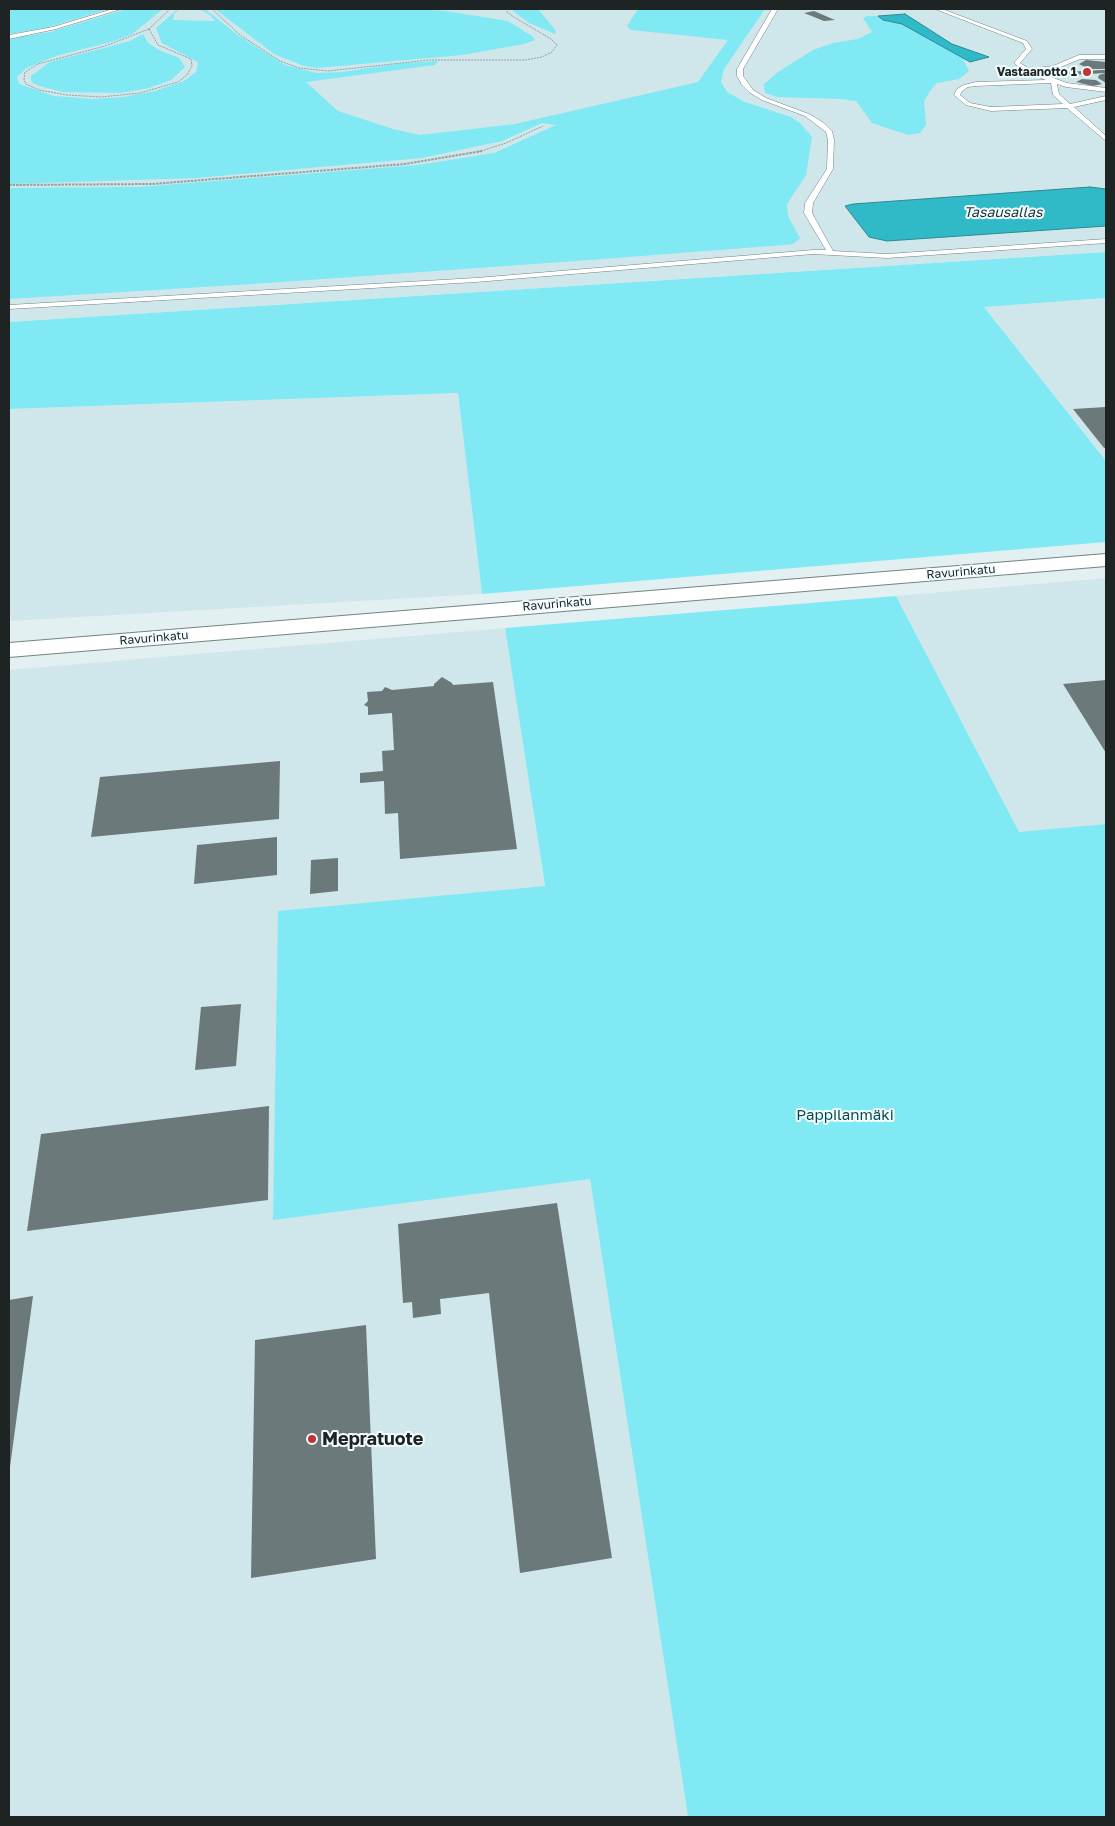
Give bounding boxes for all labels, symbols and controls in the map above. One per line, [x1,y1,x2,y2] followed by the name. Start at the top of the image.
[997,65,1077,79] place label: Vastaanotto 1
[1081,66,1093,78] marker: Vastaanotto 1
[964,205,1042,221] water label: Tasausallas
[926,562,996,582] street label: Ravurinkatu
[522,594,592,614] street label: Ravurinkatu
[119,628,189,648] street label: Ravurinkatu
[796,1106,894,1124] park label: Pappilanmäki
[322,1428,423,1450] place label: Mepratuote
[306,1433,318,1445] marker: Mepratuote

